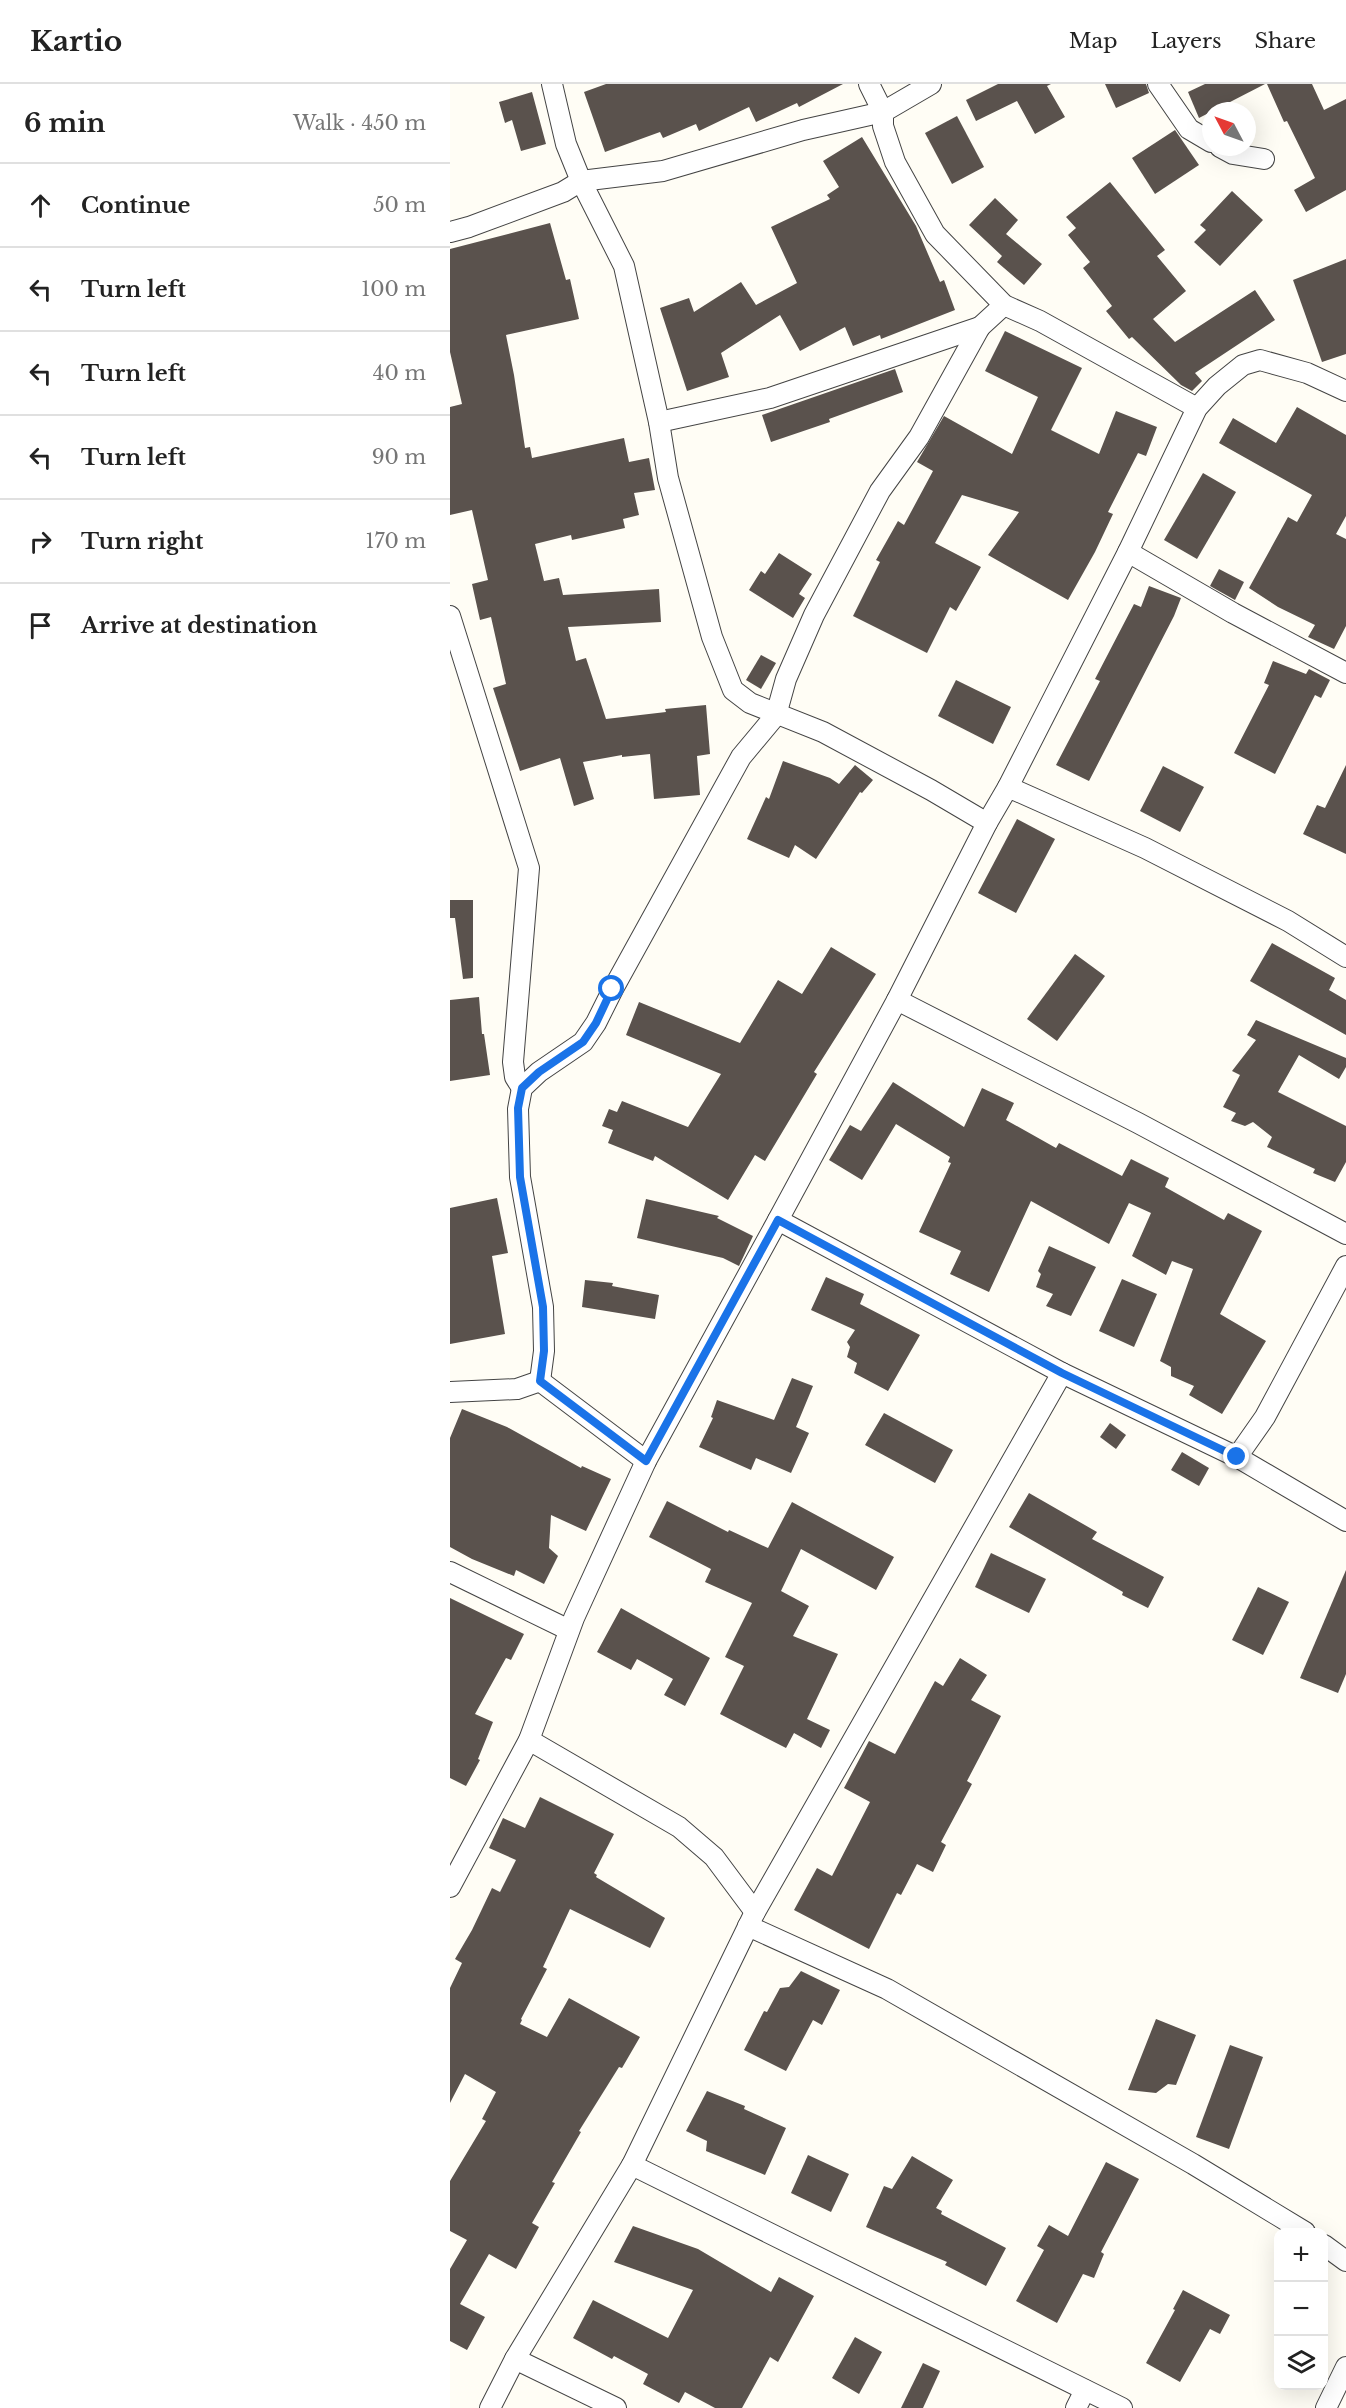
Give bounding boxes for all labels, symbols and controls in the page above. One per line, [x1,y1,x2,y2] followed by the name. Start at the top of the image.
[30,24,122,59] text: Kartio
[1069,28,1118,54] text: Map
[1151,28,1222,54] text: Layers
[1255,28,1316,54] text: Share
[1202,102,1256,156] north arrow
[24,107,105,139] text: 6 min
[293,111,426,135] text: Walk · 450 m
[24,189,57,222] icon: ahead
[81,192,190,219] text: Continue
[373,193,426,217] text: 50 m
[24,273,57,306] icon: left
[81,276,186,303] text: Turn left
[361,277,426,301] text: 100 m
[24,357,57,390] icon: left
[81,360,186,387] text: Turn left
[373,361,426,385] text: 40 m
[24,441,57,474] icon: left
[81,444,186,471] text: Turn left
[372,445,426,469] text: 90 m
[24,525,57,558] icon: right
[81,528,203,555] text: Turn right
[366,529,426,553] text: 170 m
[24,609,57,642] icon: arrive
[81,612,318,639] text: Arrive at destination
[598,975,624,1001] route start
[1223,1443,1249,1469] route end
[1274,2228,1328,2390] map controls
[1274,2228,1328,2282] button: +
[1274,2282,1328,2336] button: −
[1274,2336,1328,2390] button: layers

